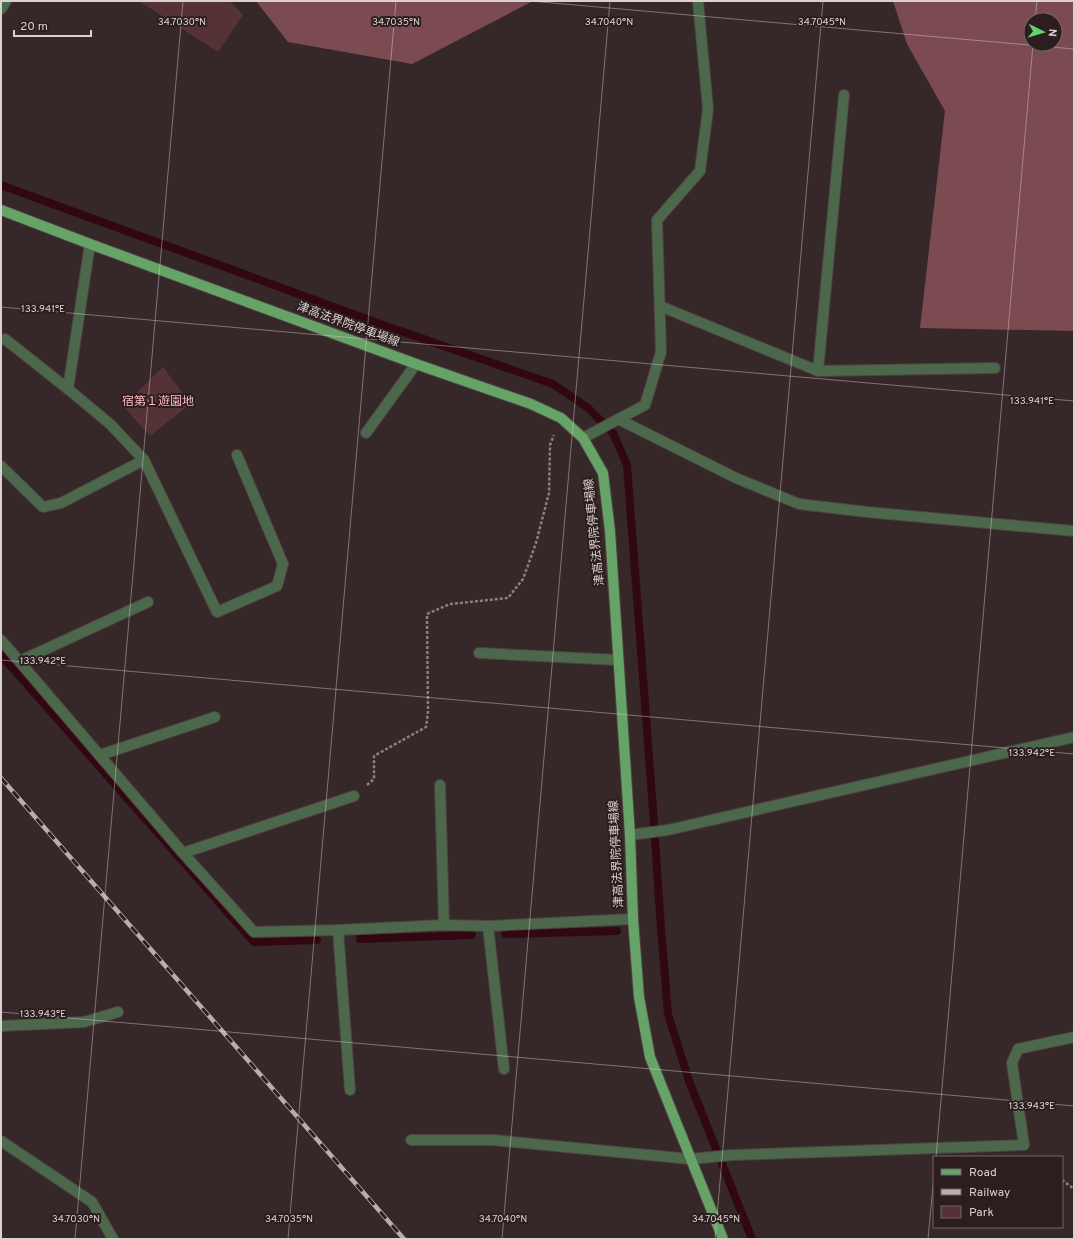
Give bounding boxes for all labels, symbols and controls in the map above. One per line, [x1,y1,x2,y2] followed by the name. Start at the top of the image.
[14,12,91,38] scale bar
[1023,12,1063,52] north arrow
[158,16,206,29] text: 34.7030°N
[372,16,420,29] text: 34.7035°N
[585,16,633,29] text: 34.7040°N
[798,16,846,29] text: 34.7045°N
[20,19,48,35] text: 20 m
[1045,28,1059,37] text: N
[295,299,401,351] street label: 津高法界院停車場線
[21,303,65,316] text: 133.941°E
[122,394,194,410] park label: 宿第１遊園地
[1010,395,1054,408] text: 133.941°E
[581,477,609,587] street label: 津高法界院停車場線
[20,655,66,668] text: 133.942°E
[1009,747,1055,760] text: 133.942°E
[606,800,628,908] street label: 津高法界院停車場線
[20,1008,66,1021] text: 133.943°E
[1009,1100,1055,1113] text: 133.943°E
[933,1156,1063,1228] legend
[969,1165,997,1181] text: Road
[969,1185,1010,1201] text: Railway
[969,1205,994,1221] text: Park
[52,1213,100,1226] text: 34.7030°N
[265,1213,313,1226] text: 34.7035°N
[479,1213,527,1226] text: 34.7040°N
[692,1213,740,1226] text: 34.7045°N

